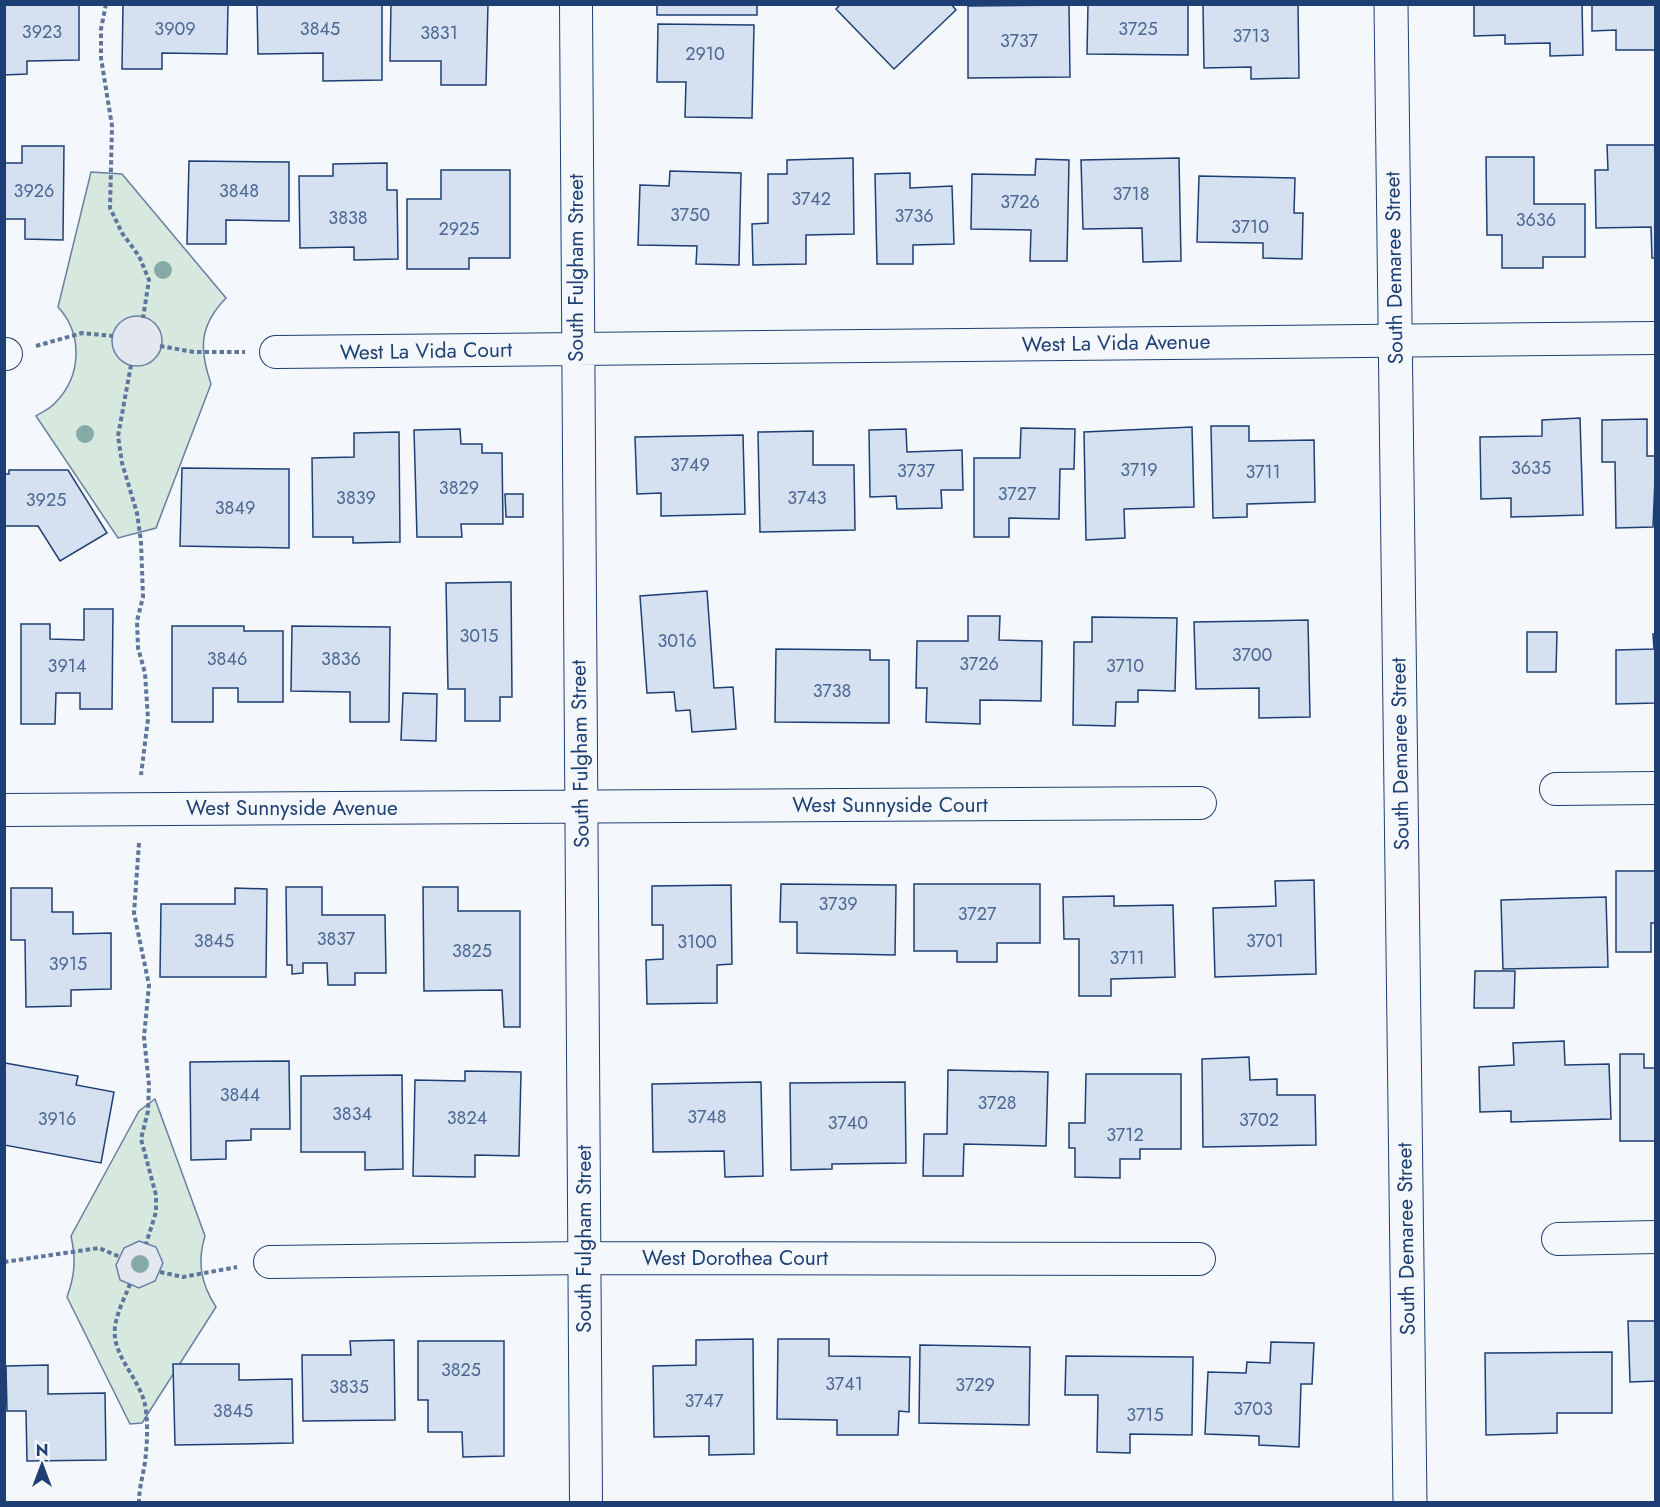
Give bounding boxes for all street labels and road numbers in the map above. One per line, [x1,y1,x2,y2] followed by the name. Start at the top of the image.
[1377,171,1411,365] street label: South Demaree Street
[561,174,591,362] street label: South Fulgham Street
[1021,326,1211,360] street label: West La Vida Avenue
[340,334,512,368] street label: West La Vida Court
[1383,657,1417,851] street label: South Demaree Street
[563,660,597,848] street label: South Fulgham Street
[792,790,988,820] street label: West Sunnyside Court
[186,793,398,823] street label: West Sunnyside Avenue
[1389,1142,1423,1336] street label: South Demaree Street
[569,1145,599,1333] street label: South Fulgham Street
[642,1243,828,1273] street label: West Dorothea Court

